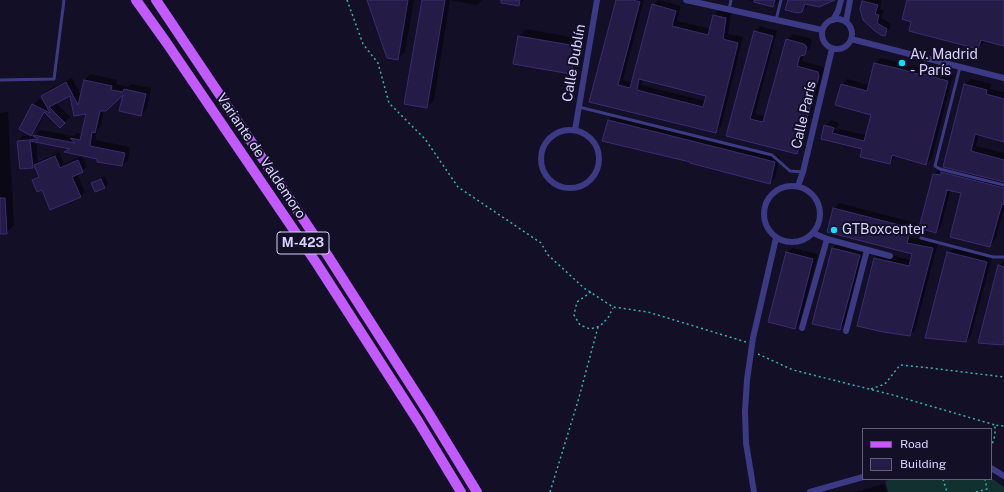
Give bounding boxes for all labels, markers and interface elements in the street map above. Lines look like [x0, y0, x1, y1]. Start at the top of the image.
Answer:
street label: Calle Dublín [559, 23, 589, 103]
place label: Av. Madrid - París [910, 47, 978, 80]
marker: Av. Madrid - París [897, 58, 907, 68]
street label: Calle París [788, 79, 820, 151]
street label: Variante de Valdemoro [213, 90, 309, 222]
place label: GTBoxcenter [842, 222, 926, 238]
marker: GTBoxcenter [829, 225, 839, 235]
road number: M-423 [277, 232, 329, 254]
legend [862, 428, 992, 480]
text: Road [900, 437, 928, 451]
text: Building [900, 457, 946, 471]

